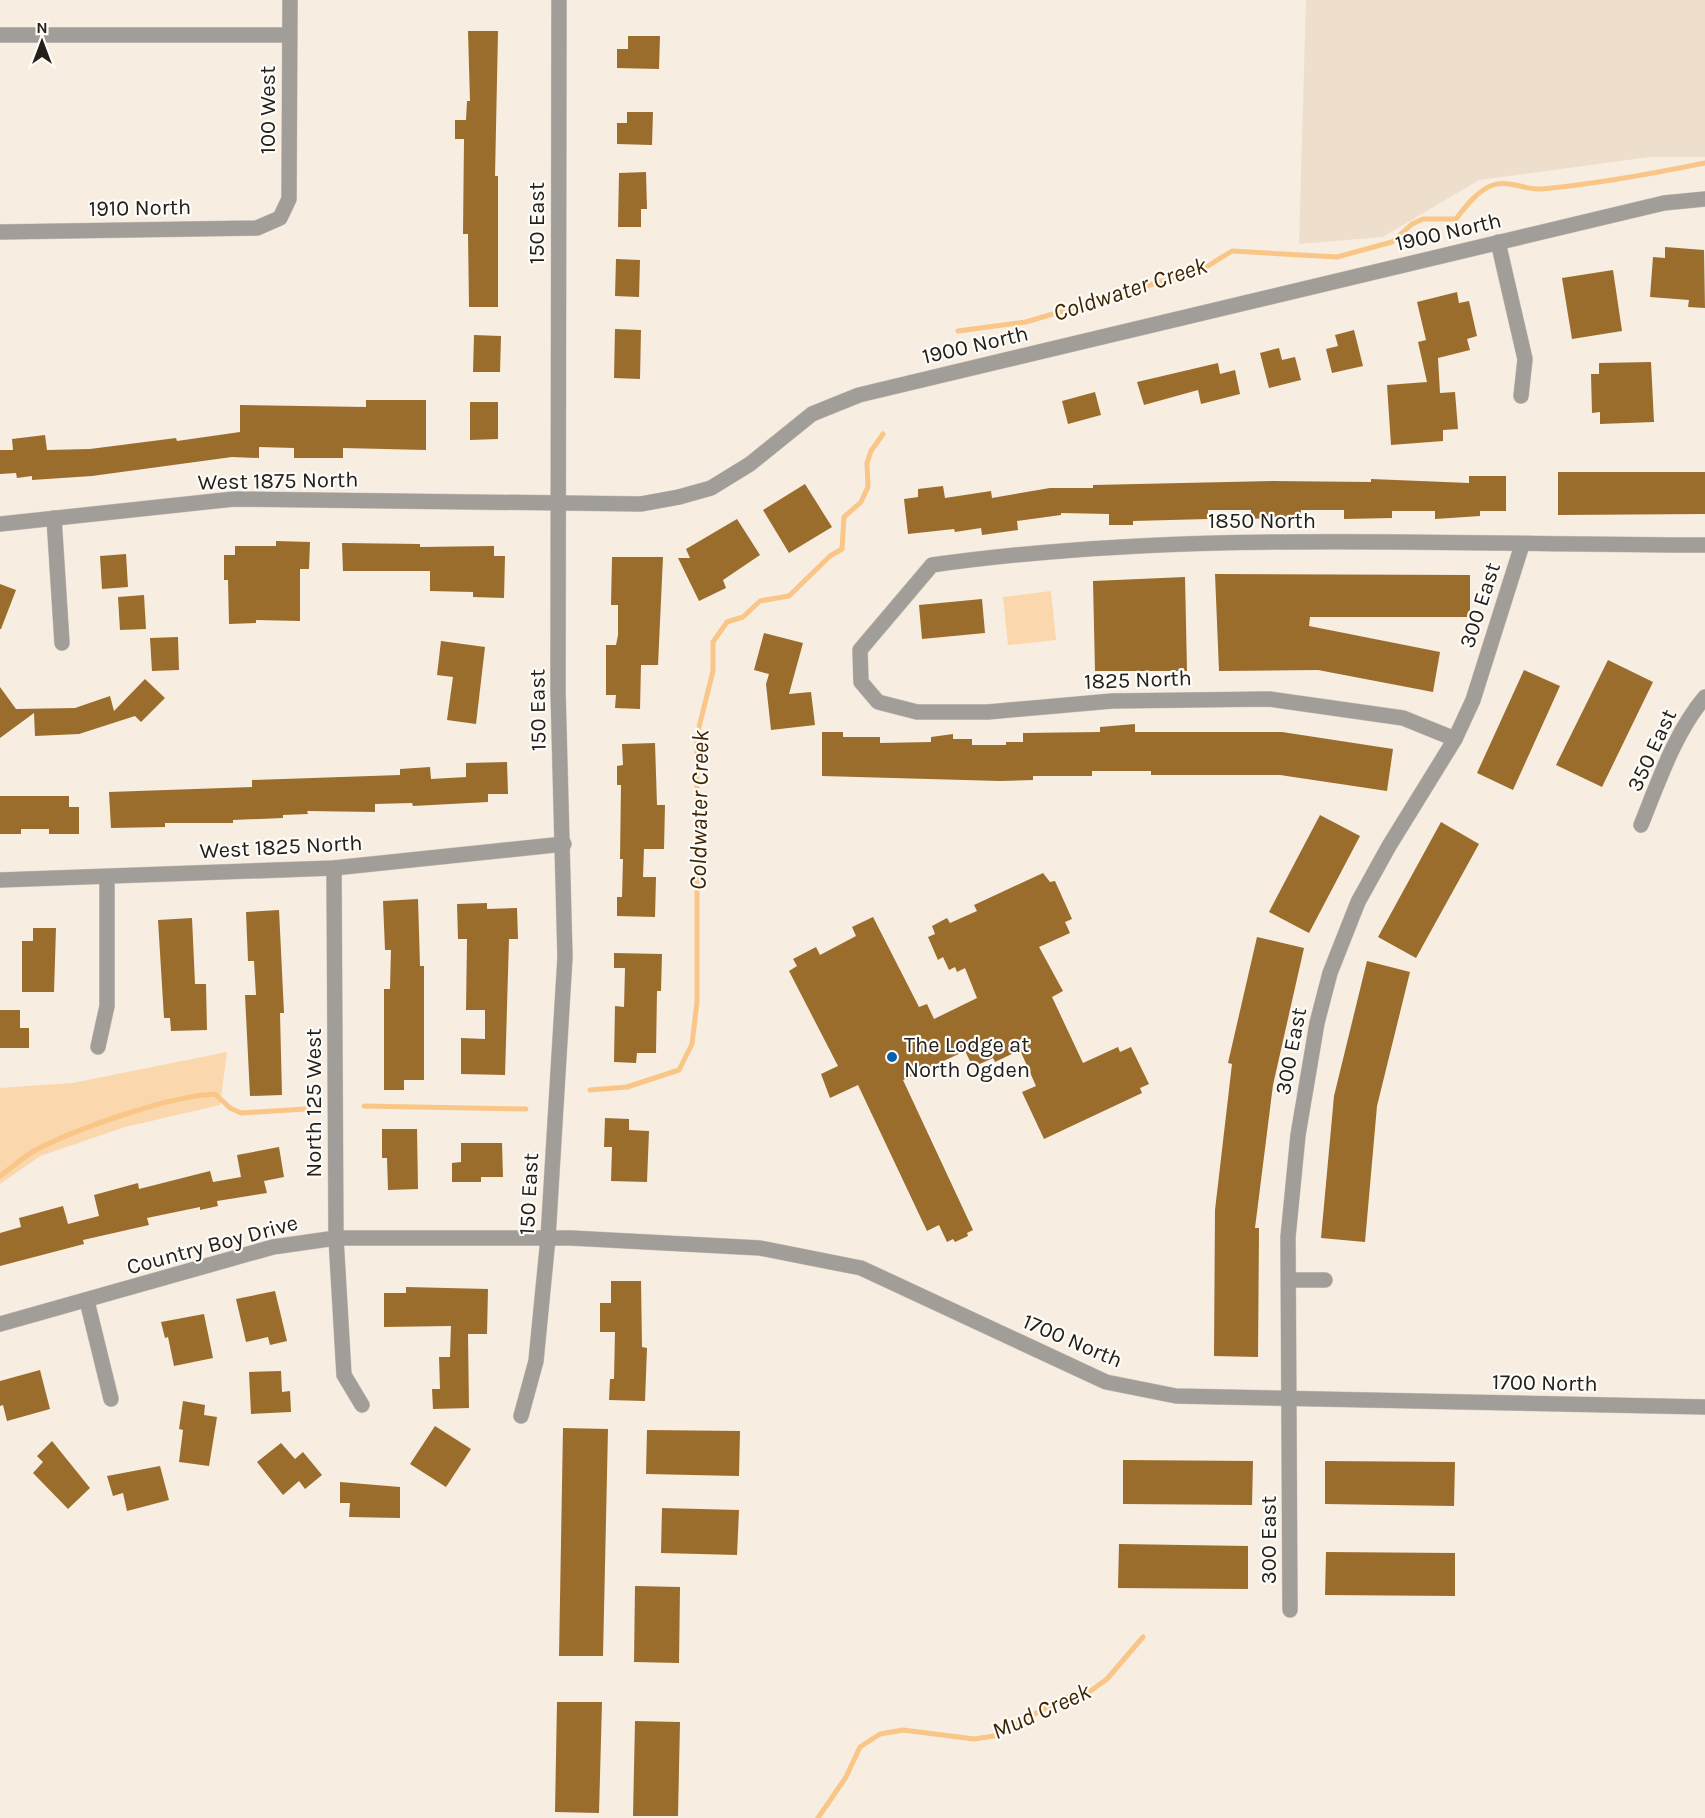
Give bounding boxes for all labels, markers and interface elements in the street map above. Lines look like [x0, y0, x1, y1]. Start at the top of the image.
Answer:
north arrow [12, 12, 72, 72]
text: N [36, 18, 48, 37]
street label: 100 West [255, 66, 281, 154]
street label: 150 East [524, 182, 550, 264]
street label: 1910 North [89, 194, 191, 222]
street label: 1900 North [1393, 207, 1504, 257]
water label: Coldwater Creek [1050, 251, 1211, 327]
street label: 1900 North [920, 320, 1031, 370]
street label: West 1875 North [197, 467, 359, 495]
street label: 1850 North [1208, 508, 1316, 534]
street label: 300 East [1454, 559, 1506, 651]
street label: 1825 North [1084, 665, 1192, 695]
street label: 150 East [524, 669, 552, 751]
street label: 350 East [1622, 705, 1682, 796]
water label: Coldwater Creek [684, 729, 714, 890]
street label: West 1825 North [199, 830, 363, 864]
street label: 300 East [1270, 1005, 1312, 1097]
street label: North 125 West [301, 1028, 327, 1178]
place label: The Lodge at North Ogden [904, 1032, 1030, 1083]
marker: The Lodge at North Ogden [885, 1050, 899, 1064]
street label: 150 East [514, 1152, 544, 1236]
street label: Country Boy Drive [124, 1210, 301, 1280]
street label: 1700 North [1019, 1308, 1126, 1374]
street label: 1700 North [1492, 1369, 1598, 1397]
street label: 300 East [1256, 1496, 1282, 1584]
water label: Mud Creek [987, 1676, 1096, 1745]

